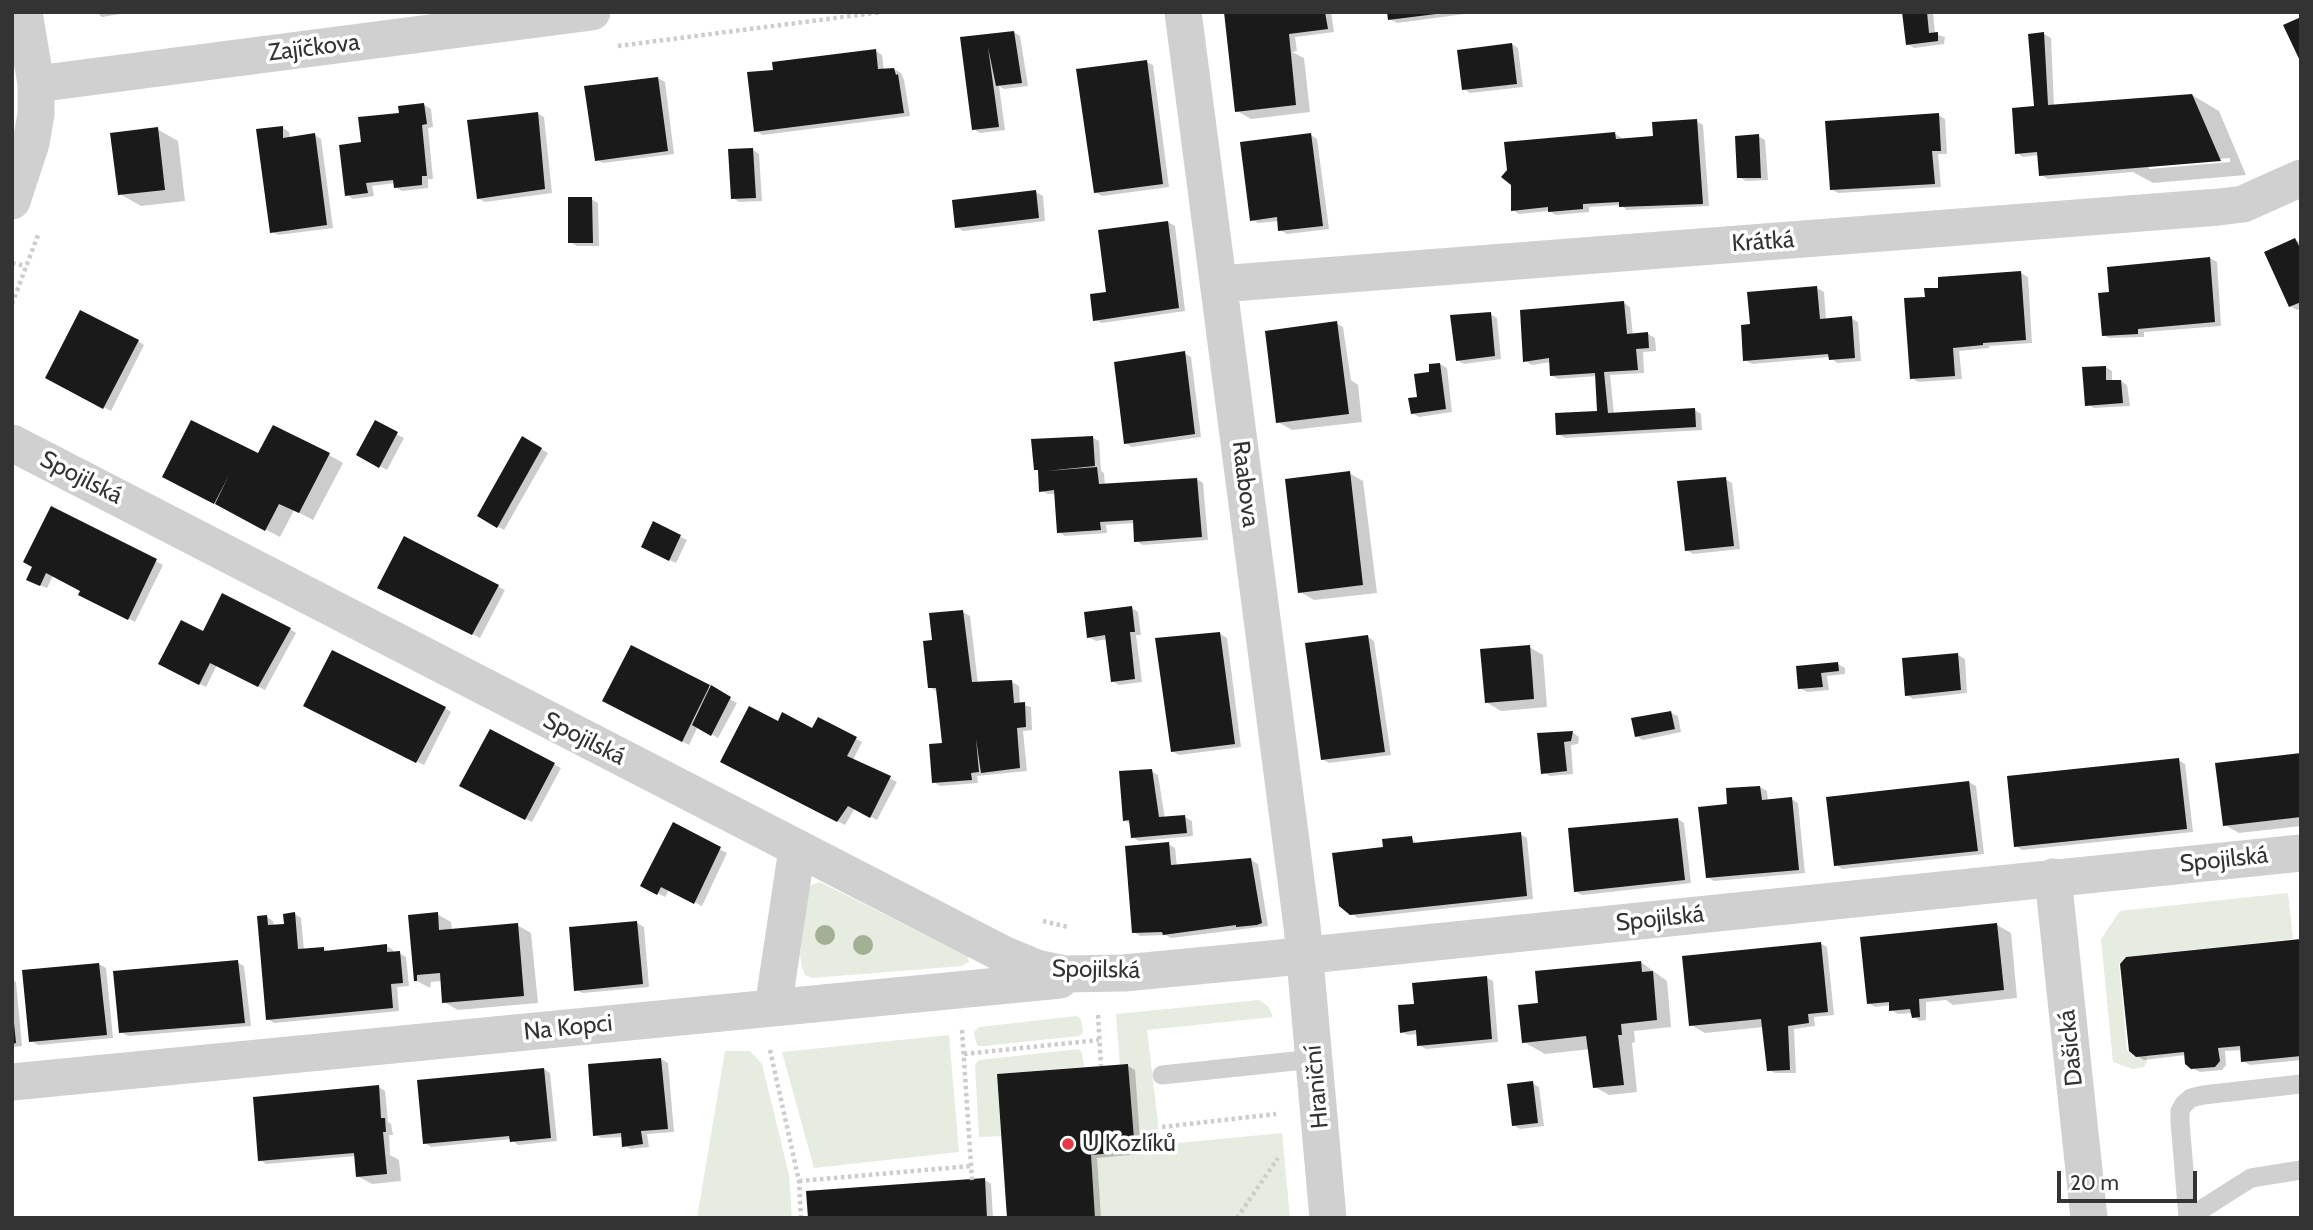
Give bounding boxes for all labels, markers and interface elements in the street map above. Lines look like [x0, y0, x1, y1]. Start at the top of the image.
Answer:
street label: Zajíčkova [267, 28, 361, 68]
street label: Krátká [1731, 225, 1795, 259]
street label: Raabova [1225, 439, 1265, 529]
street label: Spojilská [35, 445, 127, 511]
street label: Spojilská [538, 706, 630, 772]
street label: Spojilská [2179, 841, 2269, 879]
street label: Spojilská [1615, 900, 1705, 938]
street label: Spojilská [1052, 955, 1140, 985]
street label: Dašická [2053, 1008, 2089, 1088]
street label: Na Kopci [522, 1009, 614, 1047]
street label: Hraniční [1299, 1044, 1335, 1130]
place label: U Kozlíků [1082, 1130, 1176, 1158]
marker: U Kozlíků [1060, 1136, 1076, 1152]
scale bar [2061, 1156, 2201, 1200]
text: 20 m [2070, 1170, 2119, 1195]

